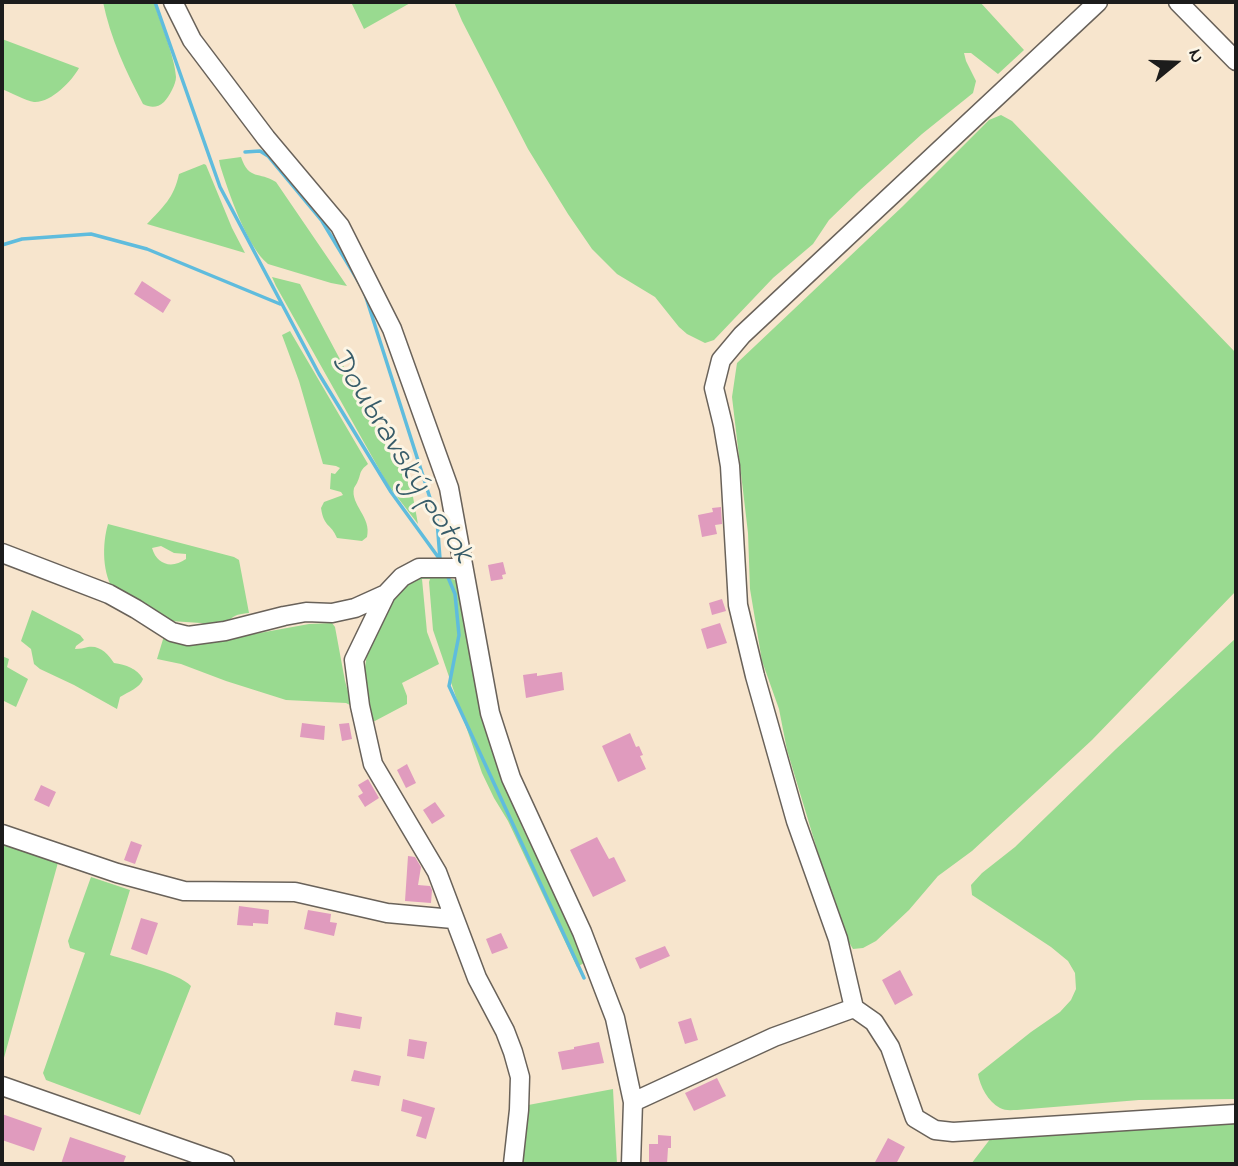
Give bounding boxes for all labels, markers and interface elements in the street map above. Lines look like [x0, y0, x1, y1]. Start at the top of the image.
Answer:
north arrow [1140, 28, 1210, 98]
text: N [1180, 46, 1210, 66]
water label: Doubravský potok [318, 343, 480, 571]

